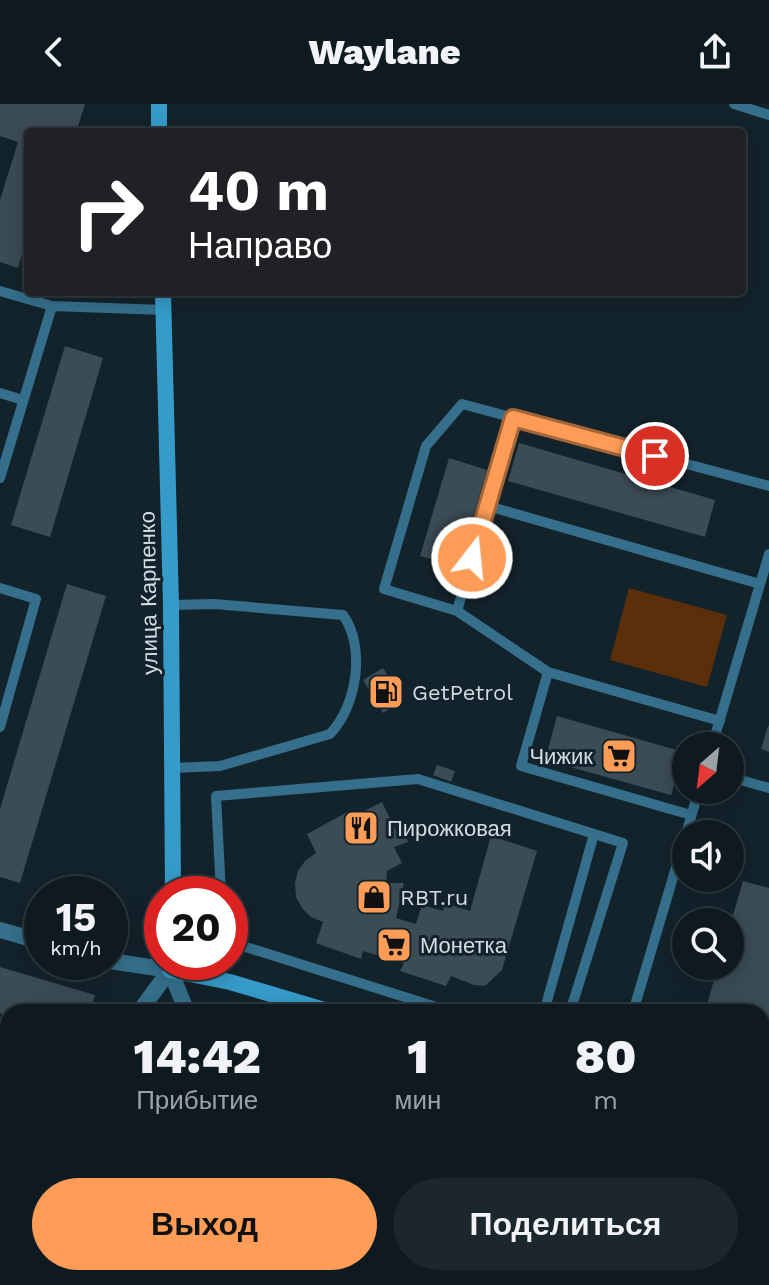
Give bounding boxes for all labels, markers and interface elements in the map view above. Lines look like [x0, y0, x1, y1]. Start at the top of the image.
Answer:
icon: back [32, 30, 76, 74]
icon: share [693, 30, 737, 74]
text: Waylane [308, 31, 461, 73]
text: 40 m [188, 158, 329, 224]
icon: right [56, 160, 160, 264]
text: Направо [188, 225, 332, 267]
pin [621, 422, 689, 490]
icon: arrive [633, 434, 677, 478]
street label: улица Карпенко [135, 511, 162, 675]
position arrow [430, 516, 514, 600]
fuel station icon: GetPetrol [367, 673, 405, 711]
place label: GetPetrol [412, 680, 513, 705]
north arrow [672, 732, 744, 804]
map controls [672, 732, 744, 980]
supermarket icon: Чижик [600, 737, 638, 775]
place label: Чижик [529, 744, 593, 769]
restaurant icon: Пирожковая [342, 809, 380, 847]
place label: Пирожковая [387, 816, 512, 841]
button: sound [672, 820, 744, 892]
speed limit sign: 20 [144, 876, 248, 980]
shop icon: RBT.ru [355, 878, 393, 916]
place label: RBT.ru [400, 885, 468, 910]
text: 15 [56, 894, 96, 941]
button: search [672, 908, 744, 980]
supermarket icon: Монетка [375, 926, 413, 964]
place label: Монетка [420, 933, 508, 958]
text: km/h [50, 936, 102, 960]
text: 14:42 [134, 1028, 261, 1085]
text: 1 [407, 1028, 429, 1085]
text: 80 [575, 1028, 636, 1085]
text: Прибытие [136, 1085, 258, 1115]
text: мин [395, 1085, 441, 1115]
text: m [593, 1085, 618, 1115]
button: Выход [32, 1178, 377, 1270]
button: Поделиться [393, 1178, 738, 1270]

